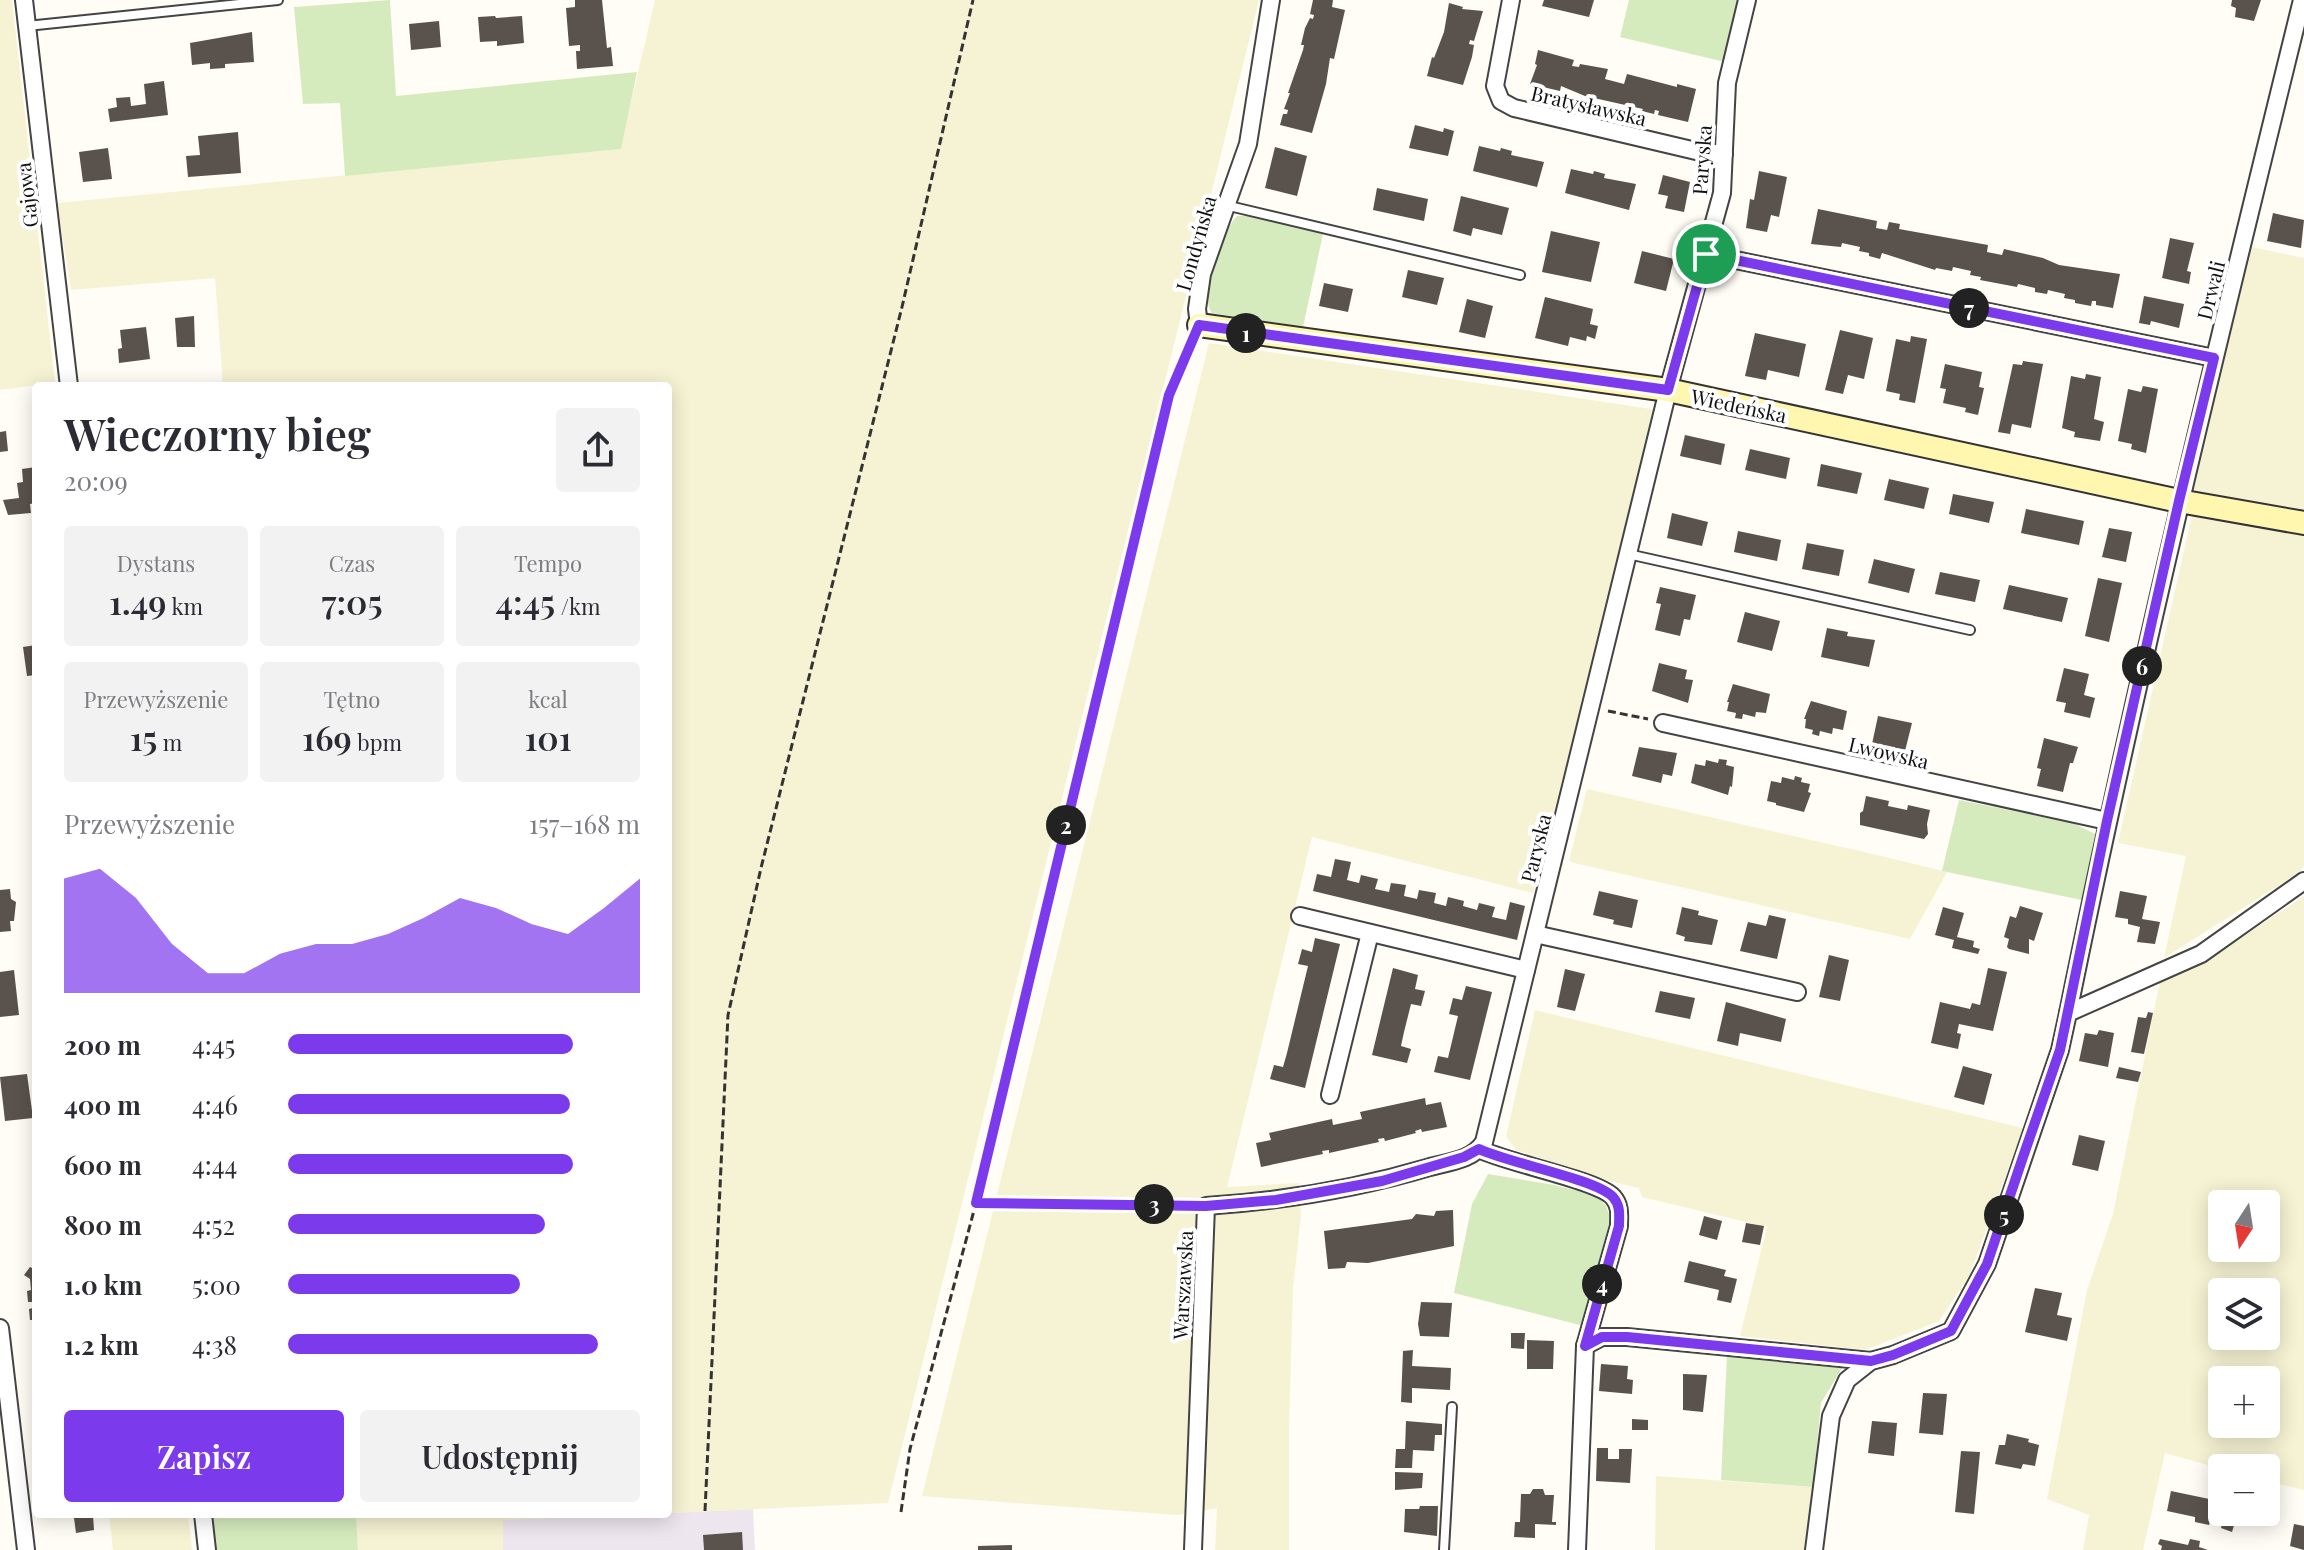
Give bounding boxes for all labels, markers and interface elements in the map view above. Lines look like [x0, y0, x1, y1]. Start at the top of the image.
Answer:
street label: Bratysławska [1529, 79, 1649, 131]
street label: Paryska [1685, 124, 1717, 196]
street label: Gajowa [9, 161, 43, 229]
street label: Londyńska [1169, 192, 1221, 294]
pin [1672, 220, 1740, 288]
icon: arrive [1684, 232, 1728, 276]
street label: Drwali [2190, 257, 2230, 322]
pin: 7 [1949, 288, 1989, 328]
text: 7 [1964, 293, 1974, 323]
pin: 1 [1226, 313, 1266, 353]
text: 1 [1242, 318, 1250, 348]
street label: Wiedeńska [1688, 382, 1789, 428]
text: Wieczorny bieg [64, 403, 371, 462]
button: share [556, 408, 640, 492]
text: 20:09 [64, 463, 128, 498]
text: Dystans [117, 548, 195, 578]
text: Czas [329, 548, 375, 578]
text: Tempo [514, 548, 582, 578]
text: 1.49 [109, 578, 167, 624]
text: 7:05 [321, 578, 383, 624]
text: 4:45 [495, 578, 555, 624]
text: km [167, 591, 203, 621]
text: /km [555, 591, 601, 621]
pin: 6 [2122, 646, 2162, 686]
text: 6 [2136, 651, 2148, 681]
text: Przewyższenie [84, 684, 228, 714]
text: Tętno [324, 684, 380, 714]
text: kcal [528, 684, 568, 714]
text: 15 [130, 714, 157, 760]
text: 169 [302, 714, 352, 760]
text: 101 [524, 714, 572, 760]
text: m [157, 727, 182, 757]
text: bpm [352, 727, 402, 757]
street label: Lwowska [1846, 730, 1932, 774]
pin: 2 [1046, 805, 1086, 845]
text: Przewyższenie [64, 806, 235, 841]
text: 157–168 m [529, 806, 640, 841]
text: 2 [1060, 810, 1072, 840]
street label: Paryska [1513, 811, 1557, 885]
text: 200 m [64, 1027, 141, 1062]
text: 4:45 [192, 1027, 235, 1062]
text: 400 m [64, 1087, 141, 1122]
text: 4:46 [192, 1087, 238, 1122]
text: 600 m [64, 1147, 142, 1182]
text: 4:44 [192, 1147, 237, 1182]
pin: 3 [1134, 1184, 1174, 1224]
text: 3 [1149, 1189, 1159, 1219]
north arrow [2208, 1190, 2280, 1262]
map controls [2208, 1190, 2280, 1526]
pin: 5 [1984, 1195, 2024, 1235]
text: 5 [1999, 1200, 2009, 1230]
text: 800 m [64, 1207, 142, 1242]
text: 4:52 [192, 1207, 235, 1242]
street label: Warszawska [1166, 1230, 1198, 1341]
pin: 4 [1582, 1264, 1622, 1304]
text: 1.0 km [64, 1267, 142, 1302]
text: 5:00 [192, 1267, 241, 1302]
text: 4 [1596, 1269, 1608, 1299]
button: layers [2208, 1278, 2280, 1350]
text: 1.2 km [64, 1327, 139, 1362]
text: 4:38 [192, 1327, 237, 1362]
button: + [2208, 1366, 2280, 1438]
button: Zapisz [64, 1410, 344, 1502]
button: Udostępnij [360, 1410, 640, 1502]
button: − [2208, 1454, 2280, 1526]

